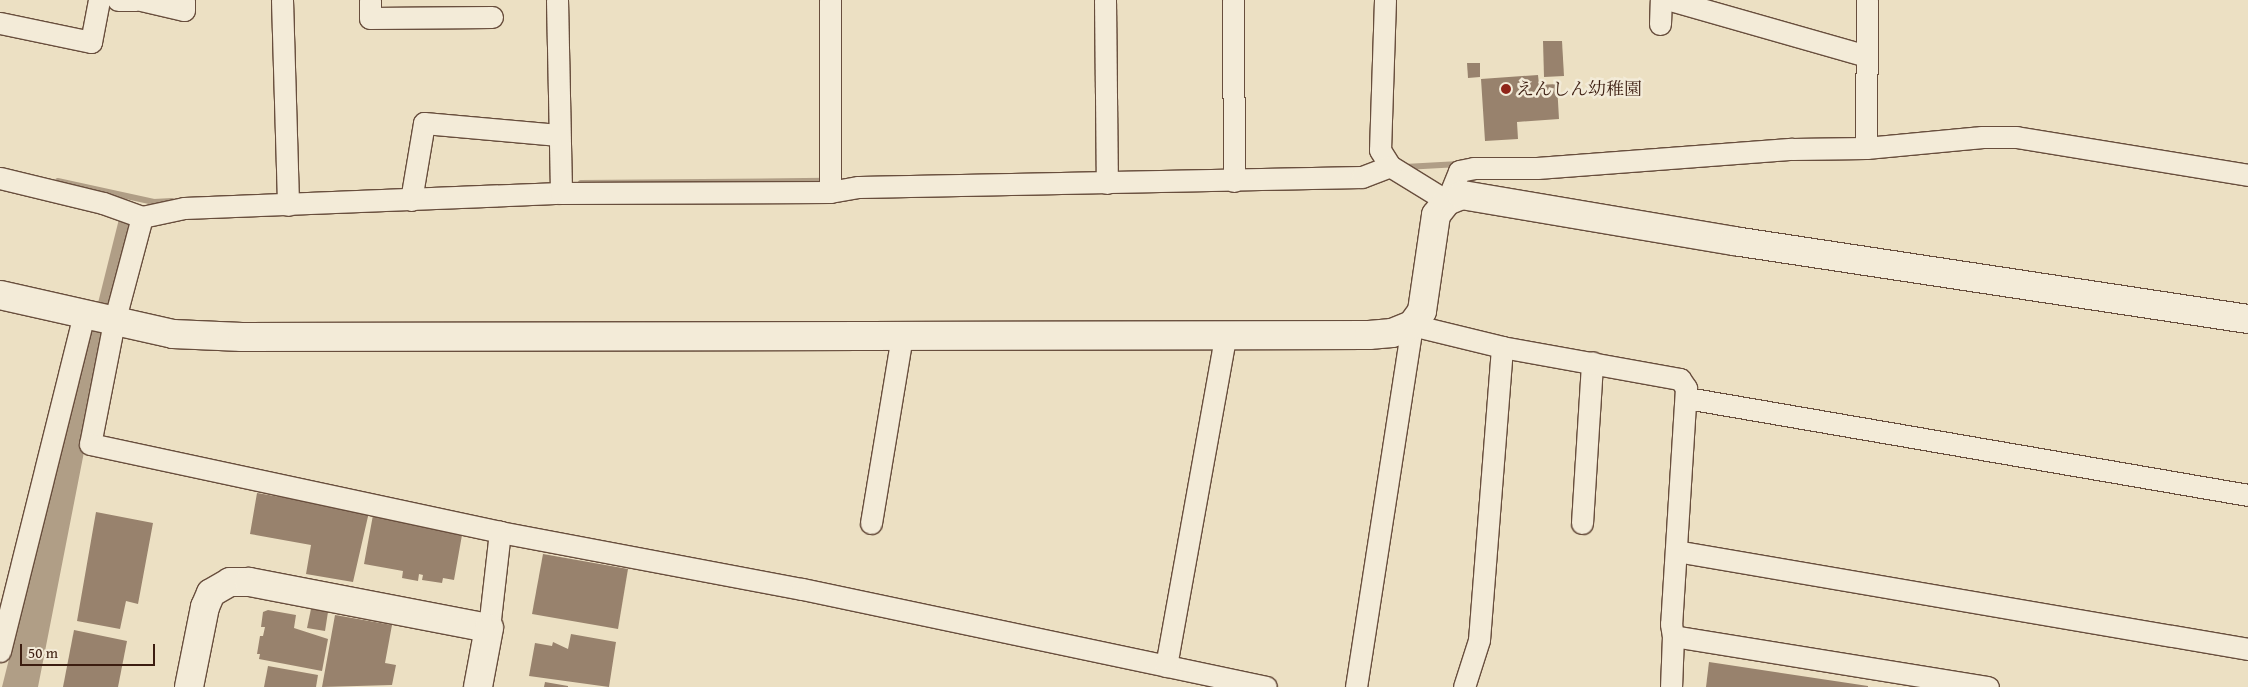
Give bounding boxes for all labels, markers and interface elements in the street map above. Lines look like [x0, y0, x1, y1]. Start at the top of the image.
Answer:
place label: えんしん幼稚園 [1516, 78, 1642, 100]
marker: えんしん幼稚園 [1500, 83, 1512, 95]
scale bar [22, 634, 158, 666]
text: 50 m [28, 642, 58, 663]

